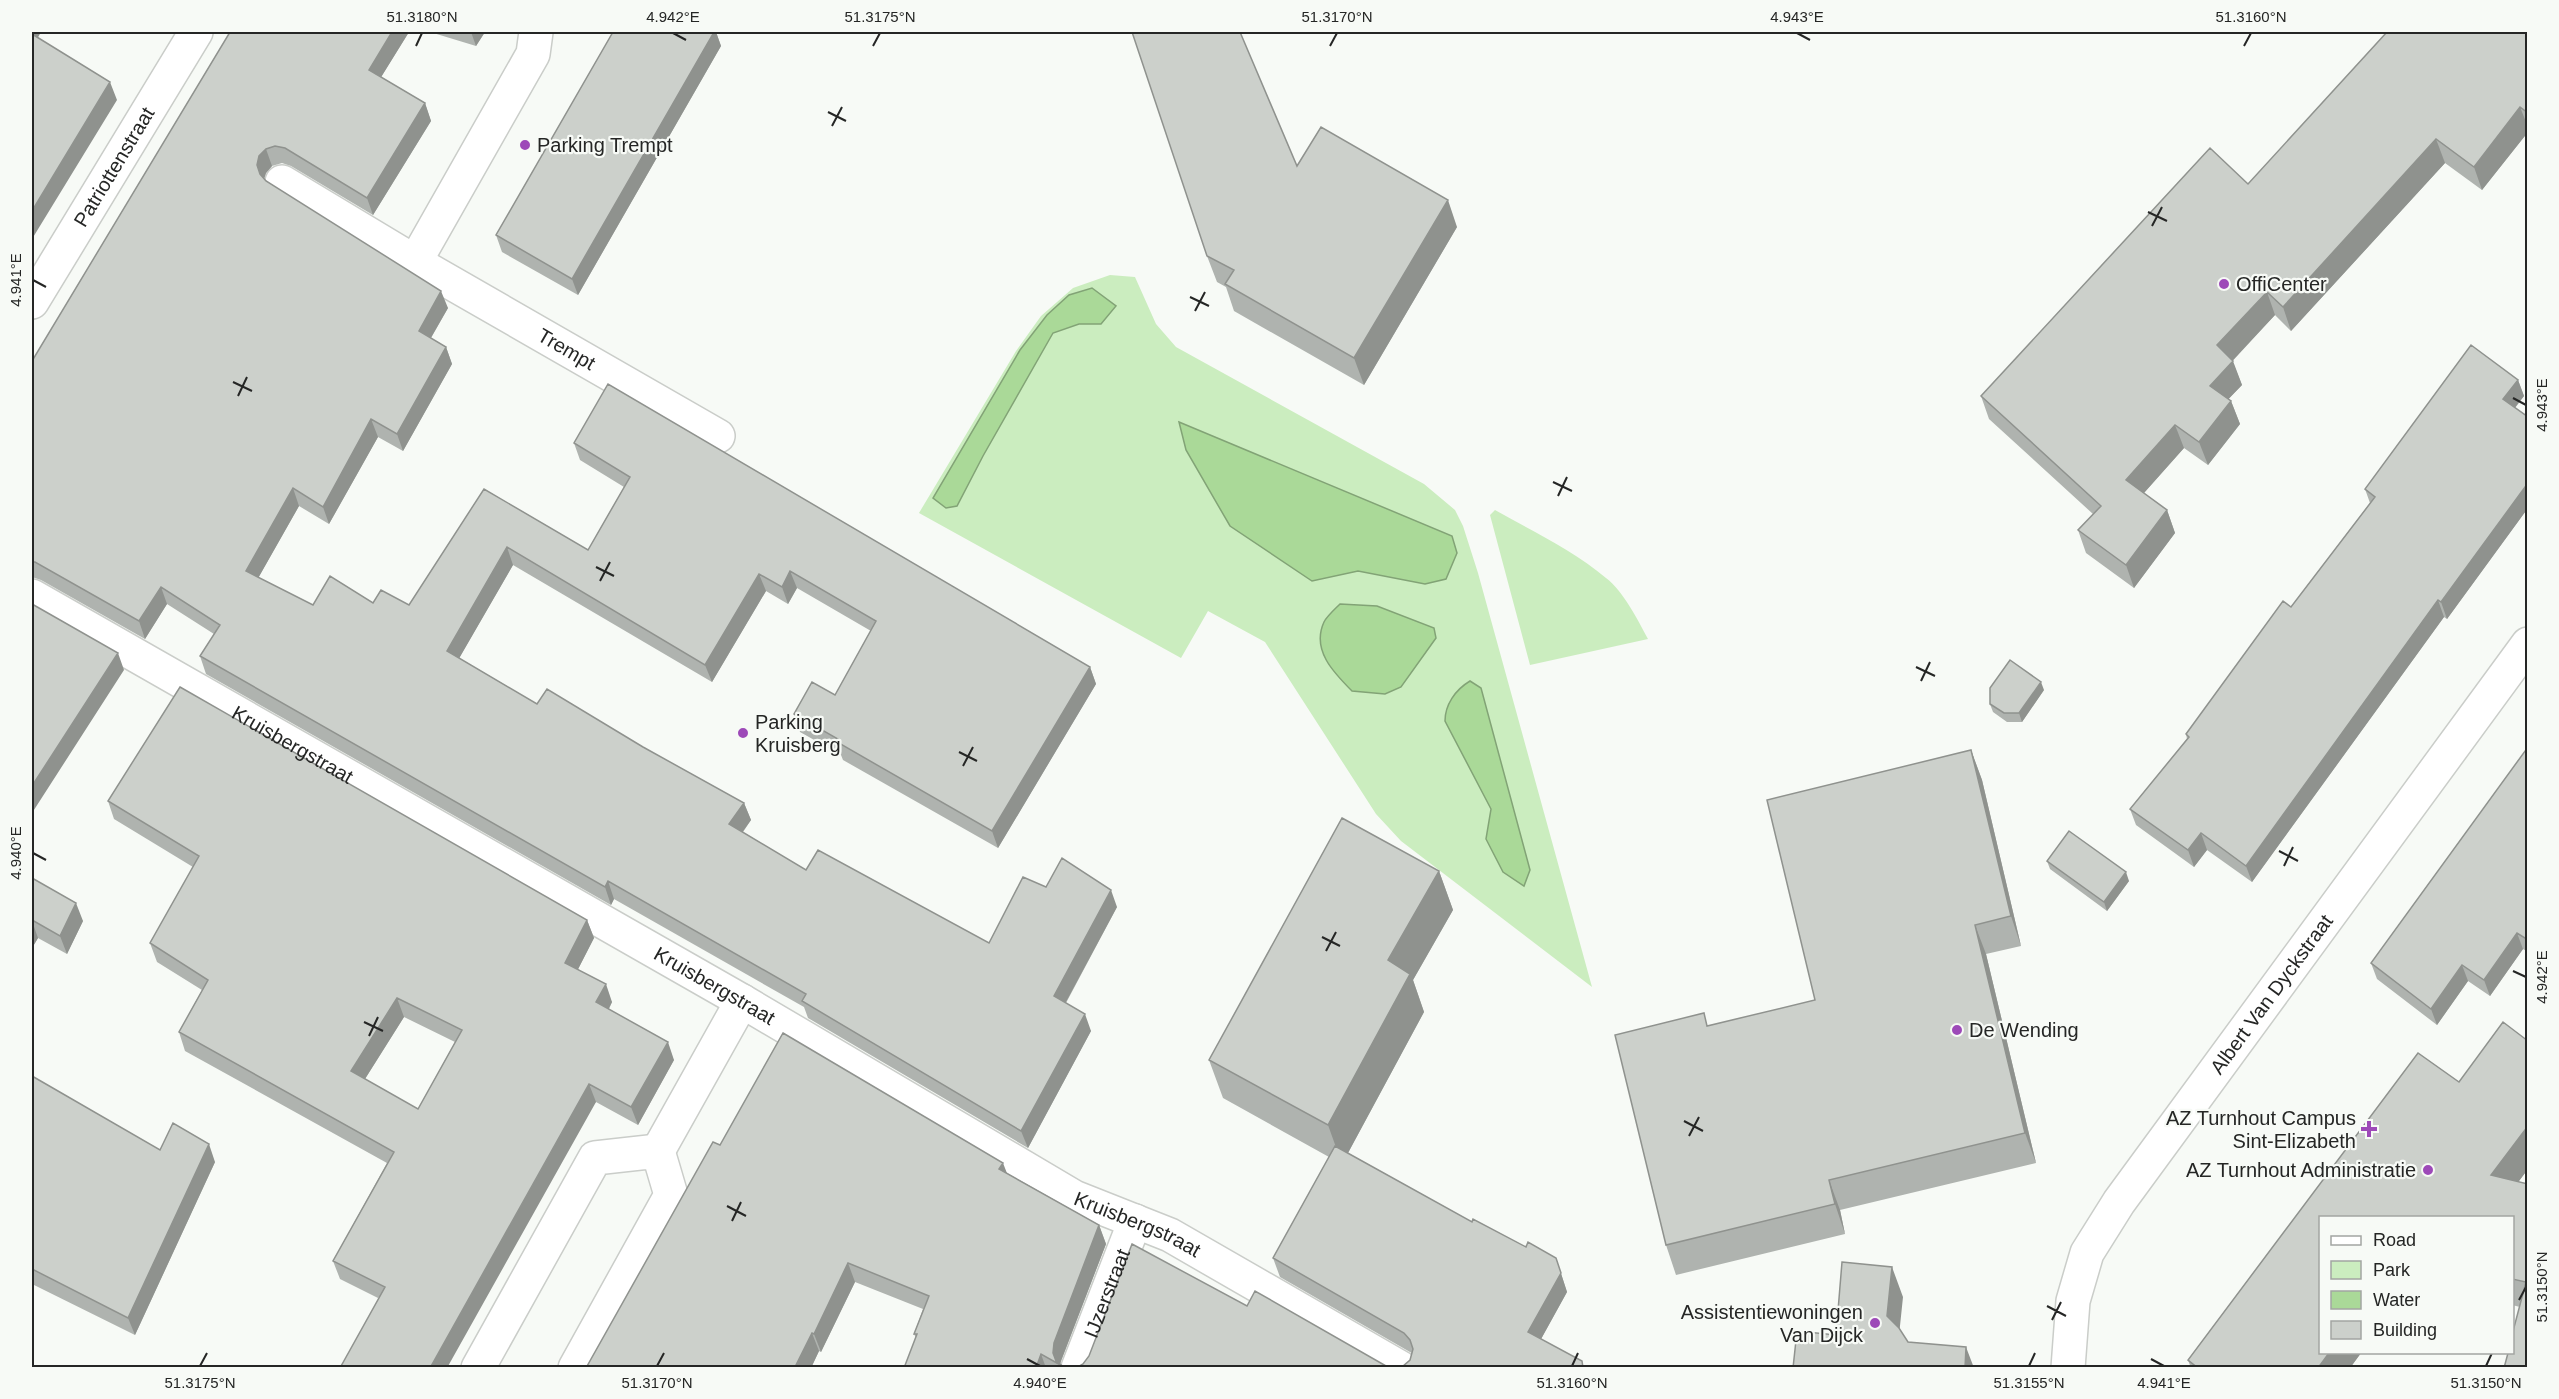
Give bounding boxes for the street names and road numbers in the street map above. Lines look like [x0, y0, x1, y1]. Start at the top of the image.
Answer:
street label: Patriottenstraat [69, 103, 159, 231]
street label: Trempt [534, 324, 600, 374]
street label: Kruisbergstraat [228, 701, 357, 788]
street label: Albert Van Dyckstraat [2206, 910, 2337, 1078]
street label: Kruisbergstraat [650, 942, 779, 1029]
street label: Kruisbergstraat [1071, 1187, 1205, 1262]
street label: IJzerstraat [1080, 1245, 1134, 1341]

